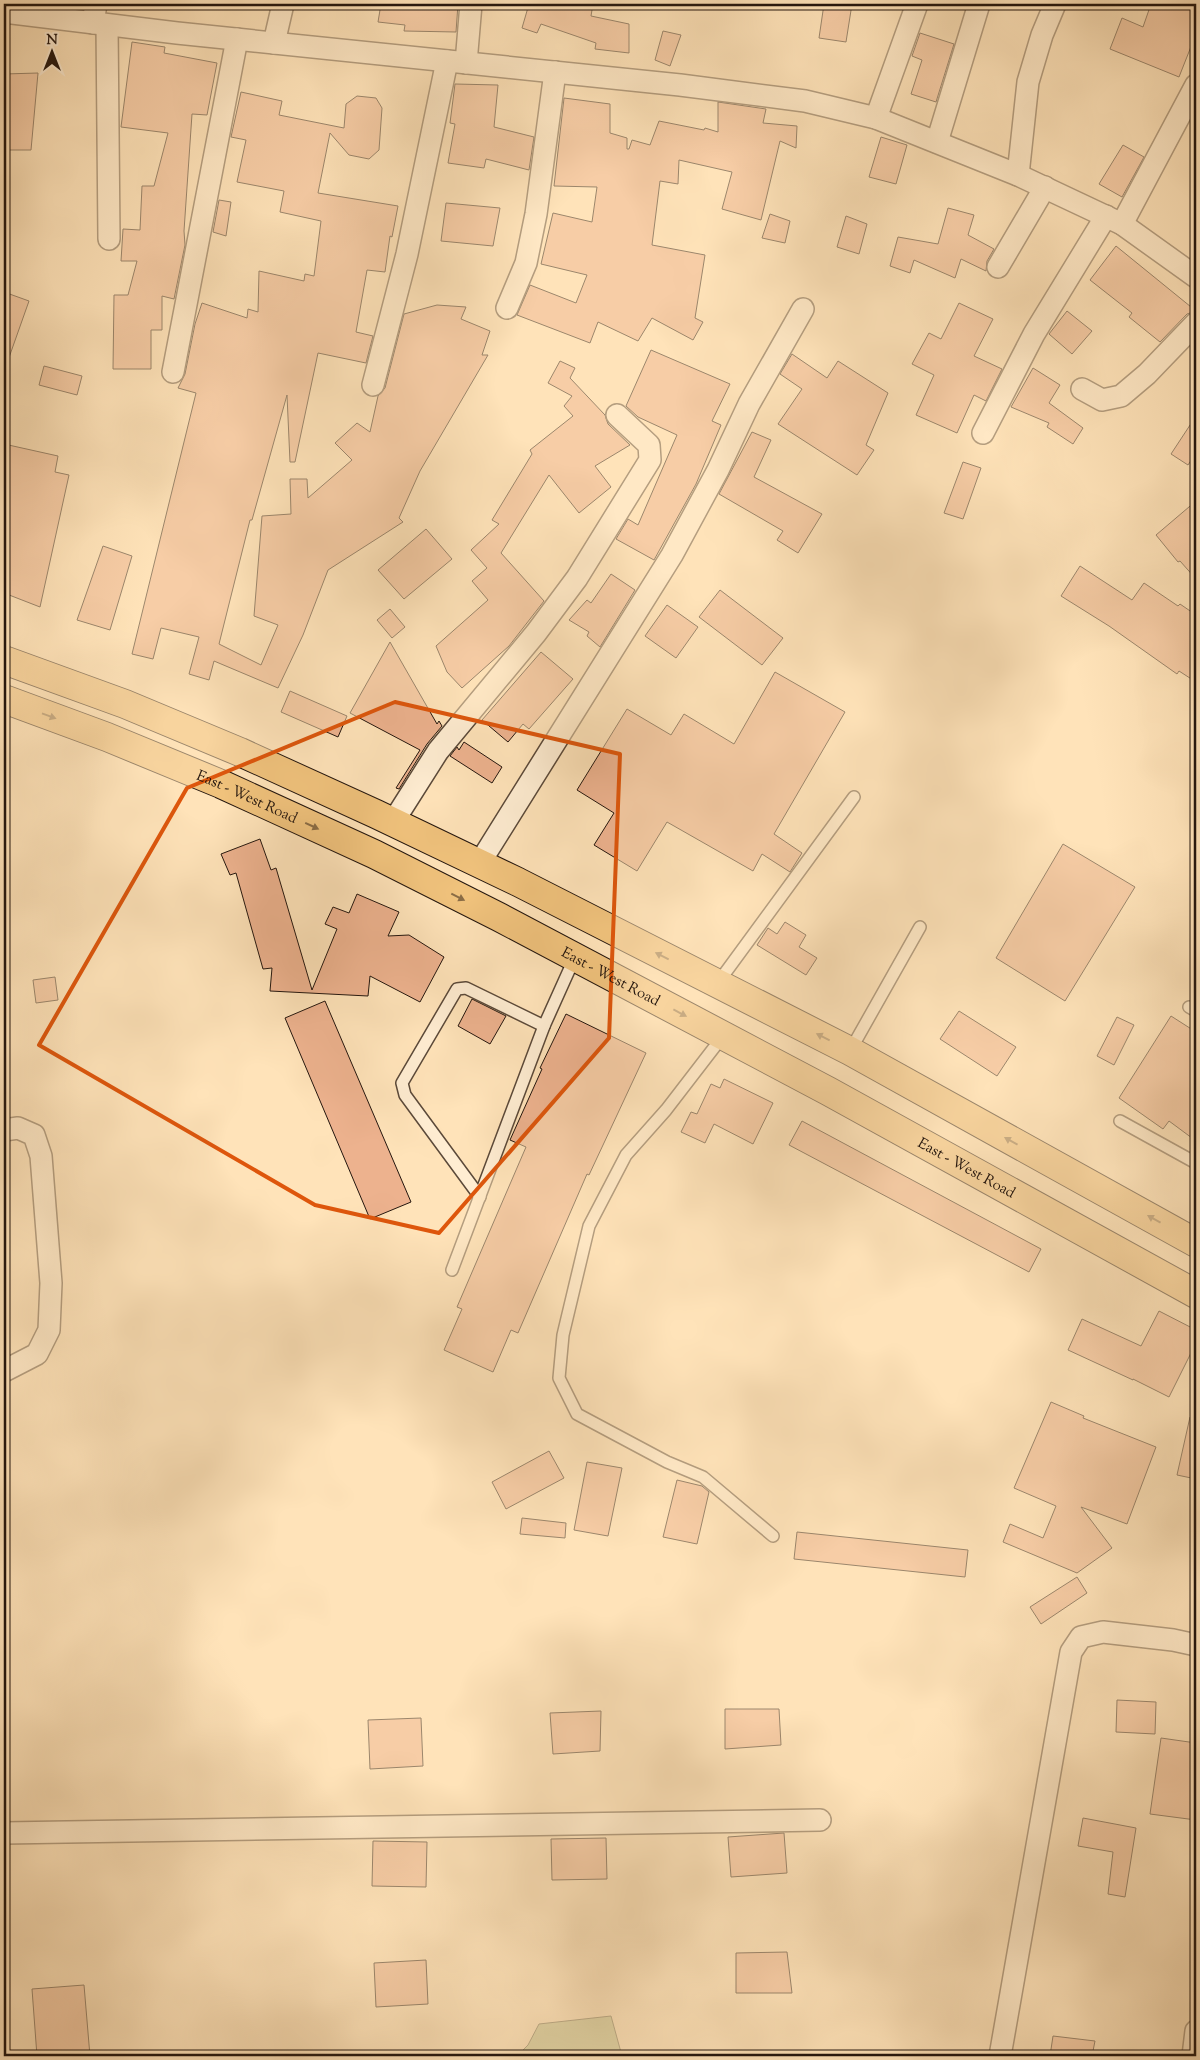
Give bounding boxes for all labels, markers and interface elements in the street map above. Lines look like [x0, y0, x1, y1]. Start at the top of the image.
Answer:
north arrow [28, 28, 78, 78]
text: N [46, 31, 58, 51]
one-way arrow [42, 713, 57, 720]
street label: East - West Road [193, 766, 301, 830]
one-way arrow [305, 822, 319, 830]
one-way arrow [451, 893, 466, 901]
street label: East - West Road [557, 943, 664, 1012]
one-way arrow [655, 952, 670, 960]
one-way arrow [673, 1009, 687, 1017]
one-way arrow [816, 1033, 830, 1041]
street label: East - West Road [913, 1133, 1019, 1205]
one-way arrow [1005, 1136, 1018, 1145]
one-way arrow [1147, 1215, 1160, 1224]

